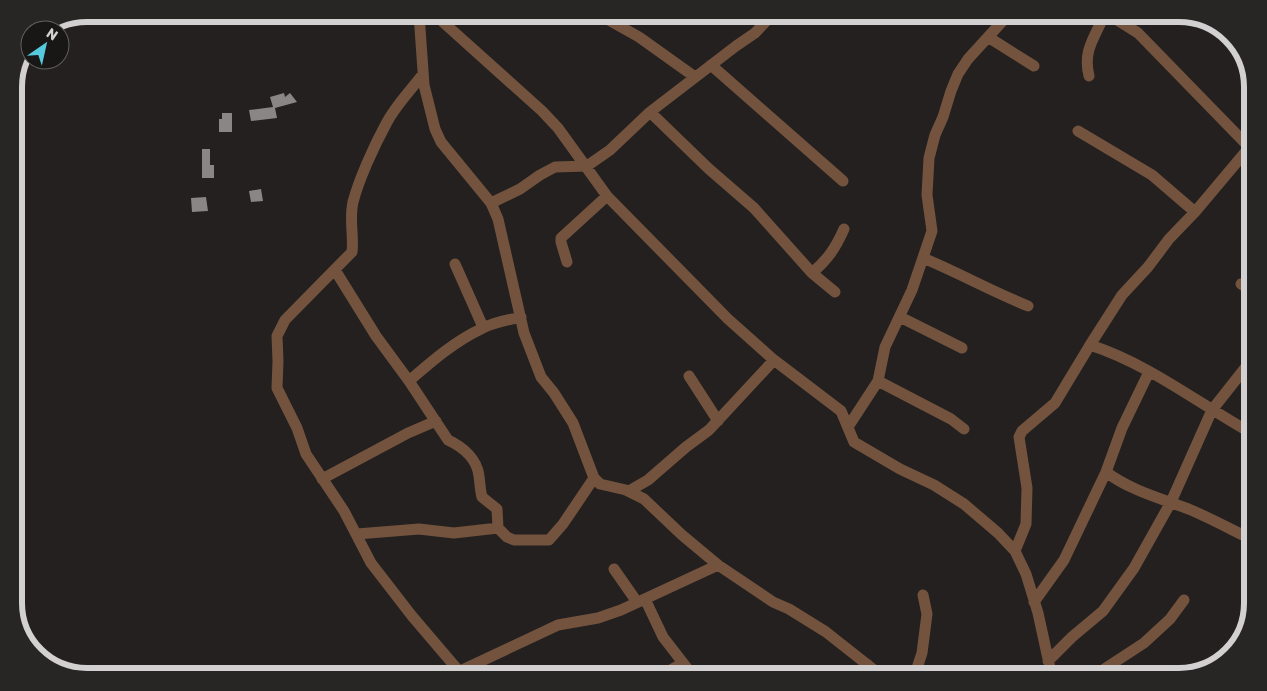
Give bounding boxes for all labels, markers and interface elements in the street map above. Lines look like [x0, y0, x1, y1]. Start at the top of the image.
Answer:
north arrow [20, 20, 70, 70]
text: N [43, 25, 61, 45]

